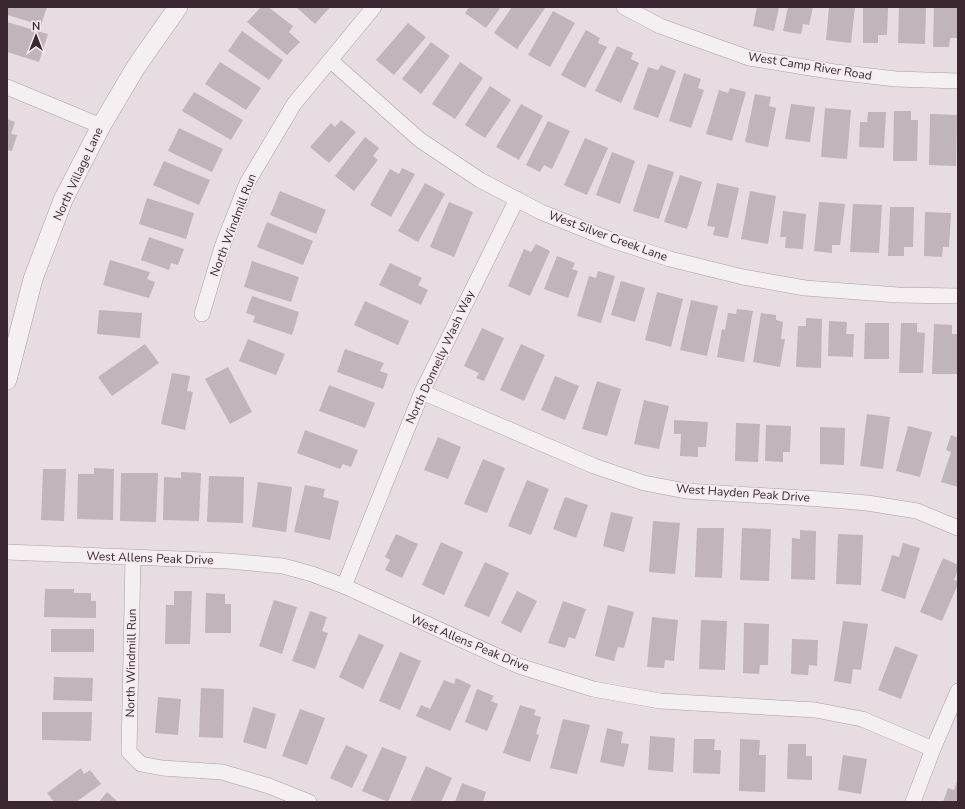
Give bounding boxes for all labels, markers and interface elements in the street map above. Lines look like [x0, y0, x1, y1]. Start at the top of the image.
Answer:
north arrow [16, 16, 56, 56]
text: N [32, 19, 40, 34]
street label: West Camp River Road [747, 48, 873, 84]
street label: North Village Lane [49, 125, 107, 223]
street label: North Windmill Run [206, 171, 260, 279]
street label: West Silver Creek Lane [546, 207, 670, 265]
street label: North Donnelly Wash Way [402, 287, 478, 426]
street label: West Hayden Peak Drive [675, 480, 811, 506]
street label: West Allens Peak Drive [86, 548, 214, 568]
street label: North Windmill Run [122, 608, 140, 718]
street label: West Allens Peak Drive [408, 611, 532, 675]

